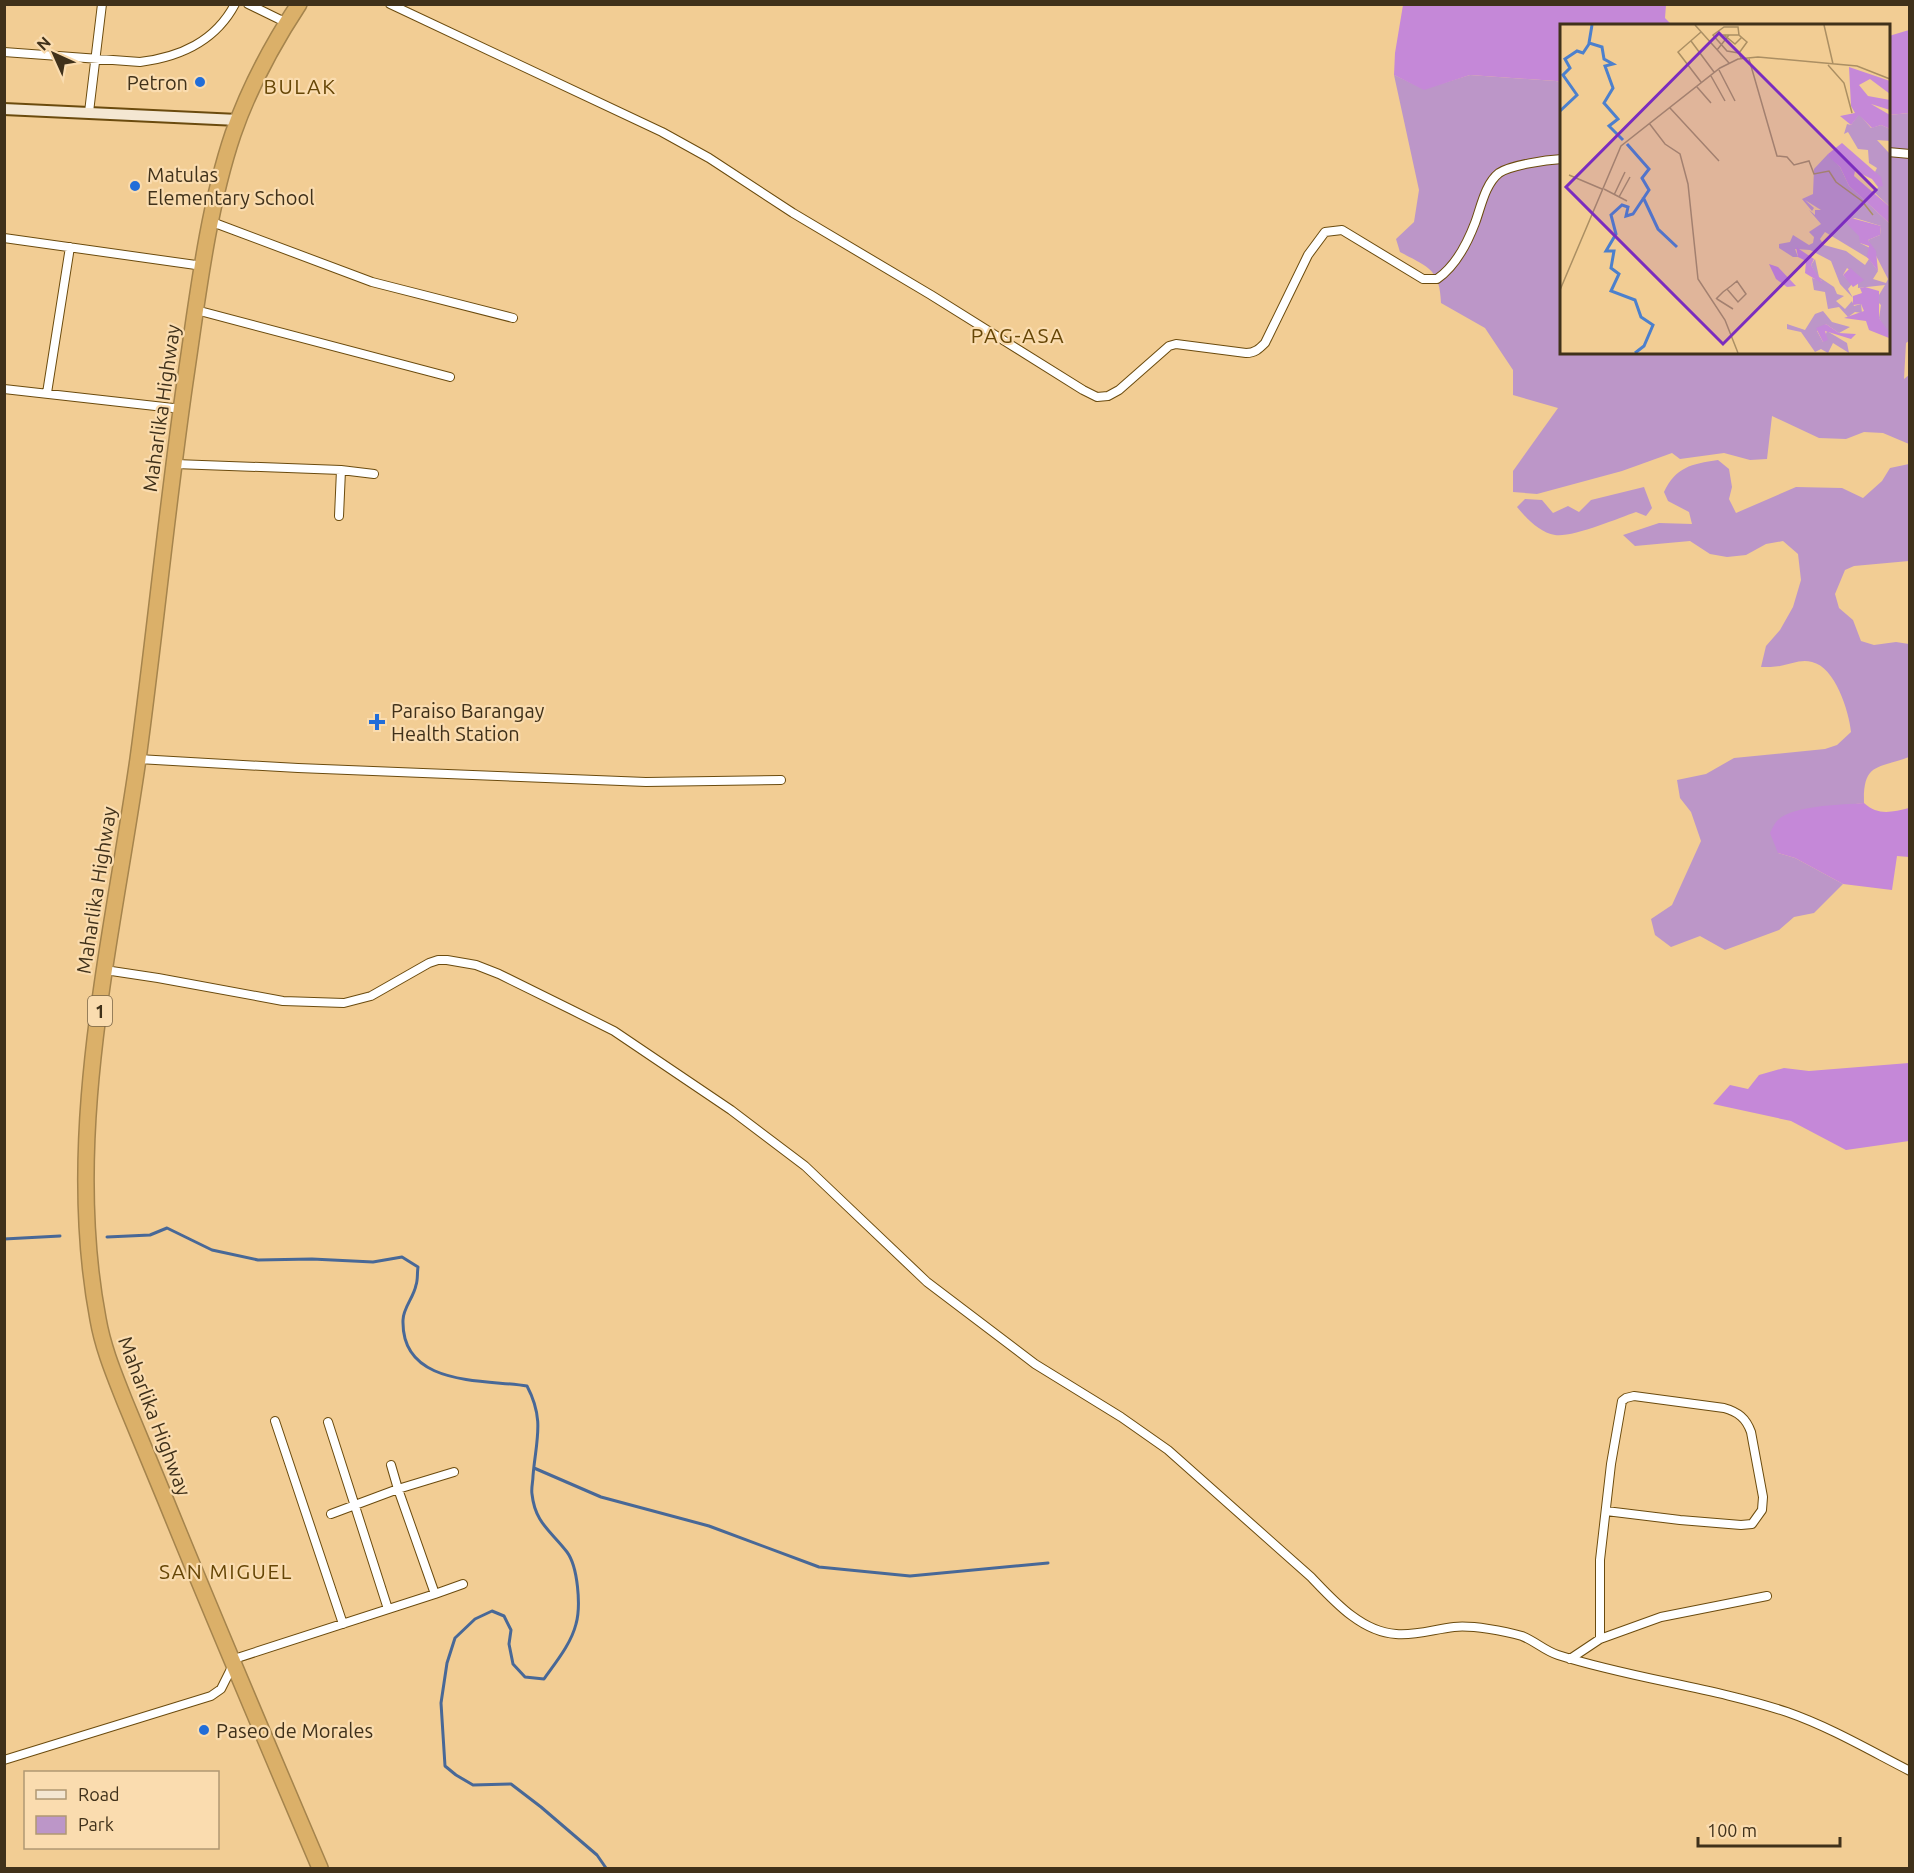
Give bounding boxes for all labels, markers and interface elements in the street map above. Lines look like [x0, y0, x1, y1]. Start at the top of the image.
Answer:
north arrow [24, 24, 84, 84]
inset map [1560, 24, 1890, 354]
text: N [33, 33, 54, 54]
place label: Petron [127, 71, 188, 94]
district label: BULAK [264, 74, 336, 98]
marker: Petron [193, 75, 207, 89]
place label: Matulas Elementary School [147, 163, 314, 209]
marker: Matulas Elementary School [128, 179, 142, 193]
street label: Maharlika Highway [138, 322, 184, 493]
district label: PAG-ASA [971, 323, 1065, 347]
place label: Paraiso Barangay Health Station [391, 699, 545, 745]
marker: Paraiso Barangay Health Station [368, 713, 386, 731]
street label: Maharlika Highway [71, 804, 121, 975]
road number: 1 [88, 996, 112, 1026]
street label: Maharlika Highway [114, 1333, 196, 1499]
district label: SAN MIGUEL [159, 1559, 293, 1583]
place label: Paseo de Morales [216, 1719, 373, 1742]
marker: Paseo de Morales [197, 1723, 211, 1737]
legend [24, 1771, 219, 1849]
text: Road [78, 1784, 120, 1804]
scale bar [1698, 1810, 1840, 1848]
text: Park [78, 1814, 114, 1834]
text: 100 m [1707, 1820, 1757, 1840]

